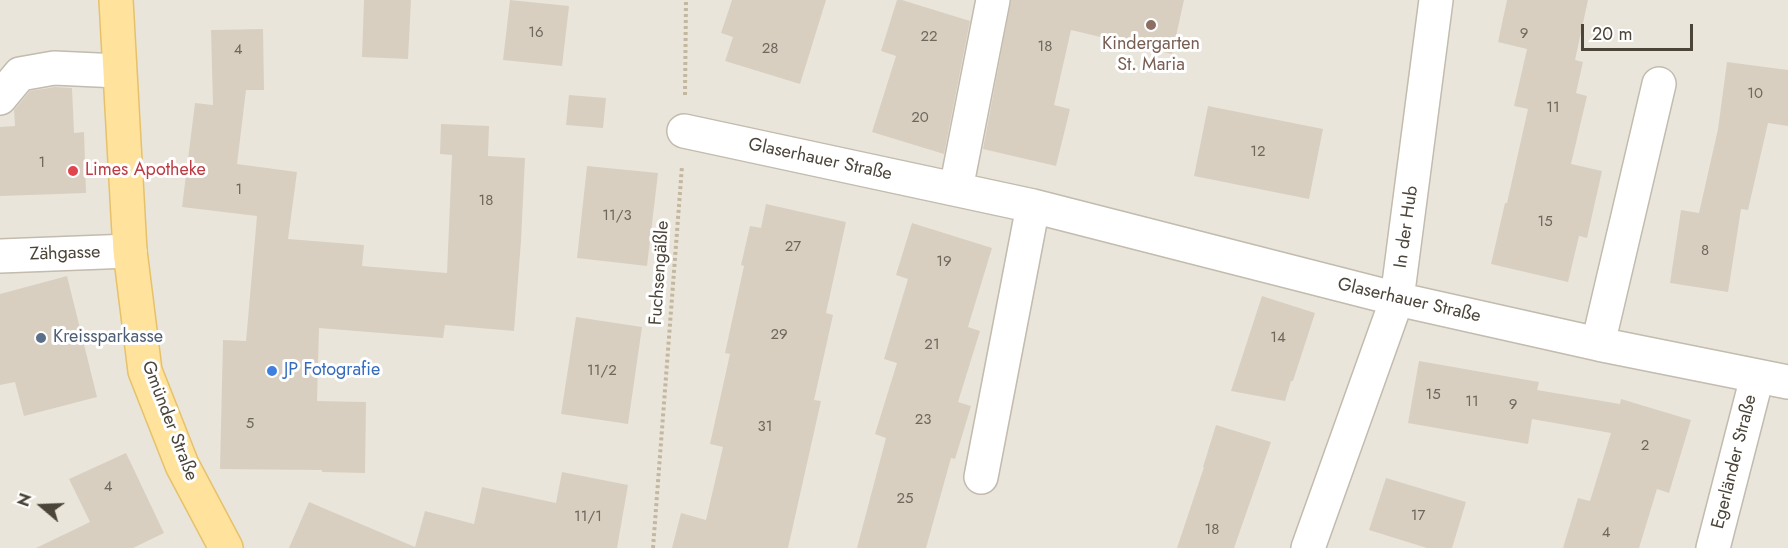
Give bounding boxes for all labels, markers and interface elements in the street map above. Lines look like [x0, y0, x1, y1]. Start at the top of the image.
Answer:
scale bar [1584, 12, 1696, 50]
marker: Kindergarten St. Maria [1144, 18, 1158, 32]
text: 20 m [1592, 21, 1632, 47]
house number: 16 [528, 24, 544, 42]
house number: 9 [1520, 25, 1528, 43]
house number: 22 [920, 28, 938, 46]
place label: Kindergarten St. Maria [1102, 34, 1200, 76]
house number: 18 [1038, 38, 1052, 56]
house number: 28 [762, 40, 778, 58]
house number: 4 [234, 41, 242, 59]
house number: 10 [1747, 85, 1763, 103]
house number: 11 [1546, 99, 1560, 117]
house number: 20 [911, 109, 929, 127]
street label: Glaserhauer Straße [746, 134, 894, 186]
house number: 12 [1250, 143, 1266, 161]
house number: 1 [39, 154, 45, 172]
place label: Limes Apotheke [85, 160, 206, 182]
marker: Limes Apotheke [66, 164, 80, 178]
house number: 1 [236, 181, 242, 199]
street label: In der Hub [1391, 184, 1423, 270]
house number: 18 [479, 192, 493, 210]
house number: 11/3 [602, 207, 632, 225]
house number: 15 [1537, 213, 1553, 231]
street label: Fuchsengäßle [646, 220, 674, 326]
house number: 27 [785, 238, 801, 256]
street label: Zähgasse [29, 242, 101, 266]
house number: 8 [1701, 242, 1709, 260]
house number: 19 [936, 253, 952, 271]
street label: Glaserhauer Straße [1335, 274, 1483, 328]
house number: 29 [770, 326, 788, 344]
place label: Kreissparkasse [53, 327, 163, 349]
house number: 14 [1270, 329, 1286, 347]
marker: Kreissparkasse [34, 331, 48, 345]
house number: 21 [924, 336, 940, 354]
street label: Gmünder Straße [136, 358, 202, 484]
place label: JP Fotografie [284, 360, 380, 382]
house number: 11/2 [587, 362, 617, 380]
marker: JP Fotografie [265, 364, 279, 378]
house number: 15 [1425, 386, 1441, 404]
house number: 11 [1465, 393, 1479, 411]
street label: Egerländer Straße [1708, 393, 1762, 531]
house number: 9 [1509, 396, 1517, 414]
house number: 23 [915, 411, 931, 429]
house number: 5 [246, 415, 254, 433]
house number: 31 [758, 418, 772, 436]
house number: 2 [1641, 437, 1649, 455]
north arrow [12, 476, 72, 536]
house number: 4 [104, 478, 112, 496]
text: N [12, 490, 37, 510]
house number: 25 [897, 490, 913, 508]
house number: 17 [1411, 507, 1425, 525]
house number: 11/1 [574, 508, 602, 526]
house number: 18 [1205, 521, 1219, 539]
house number: 4 [1602, 524, 1610, 542]

